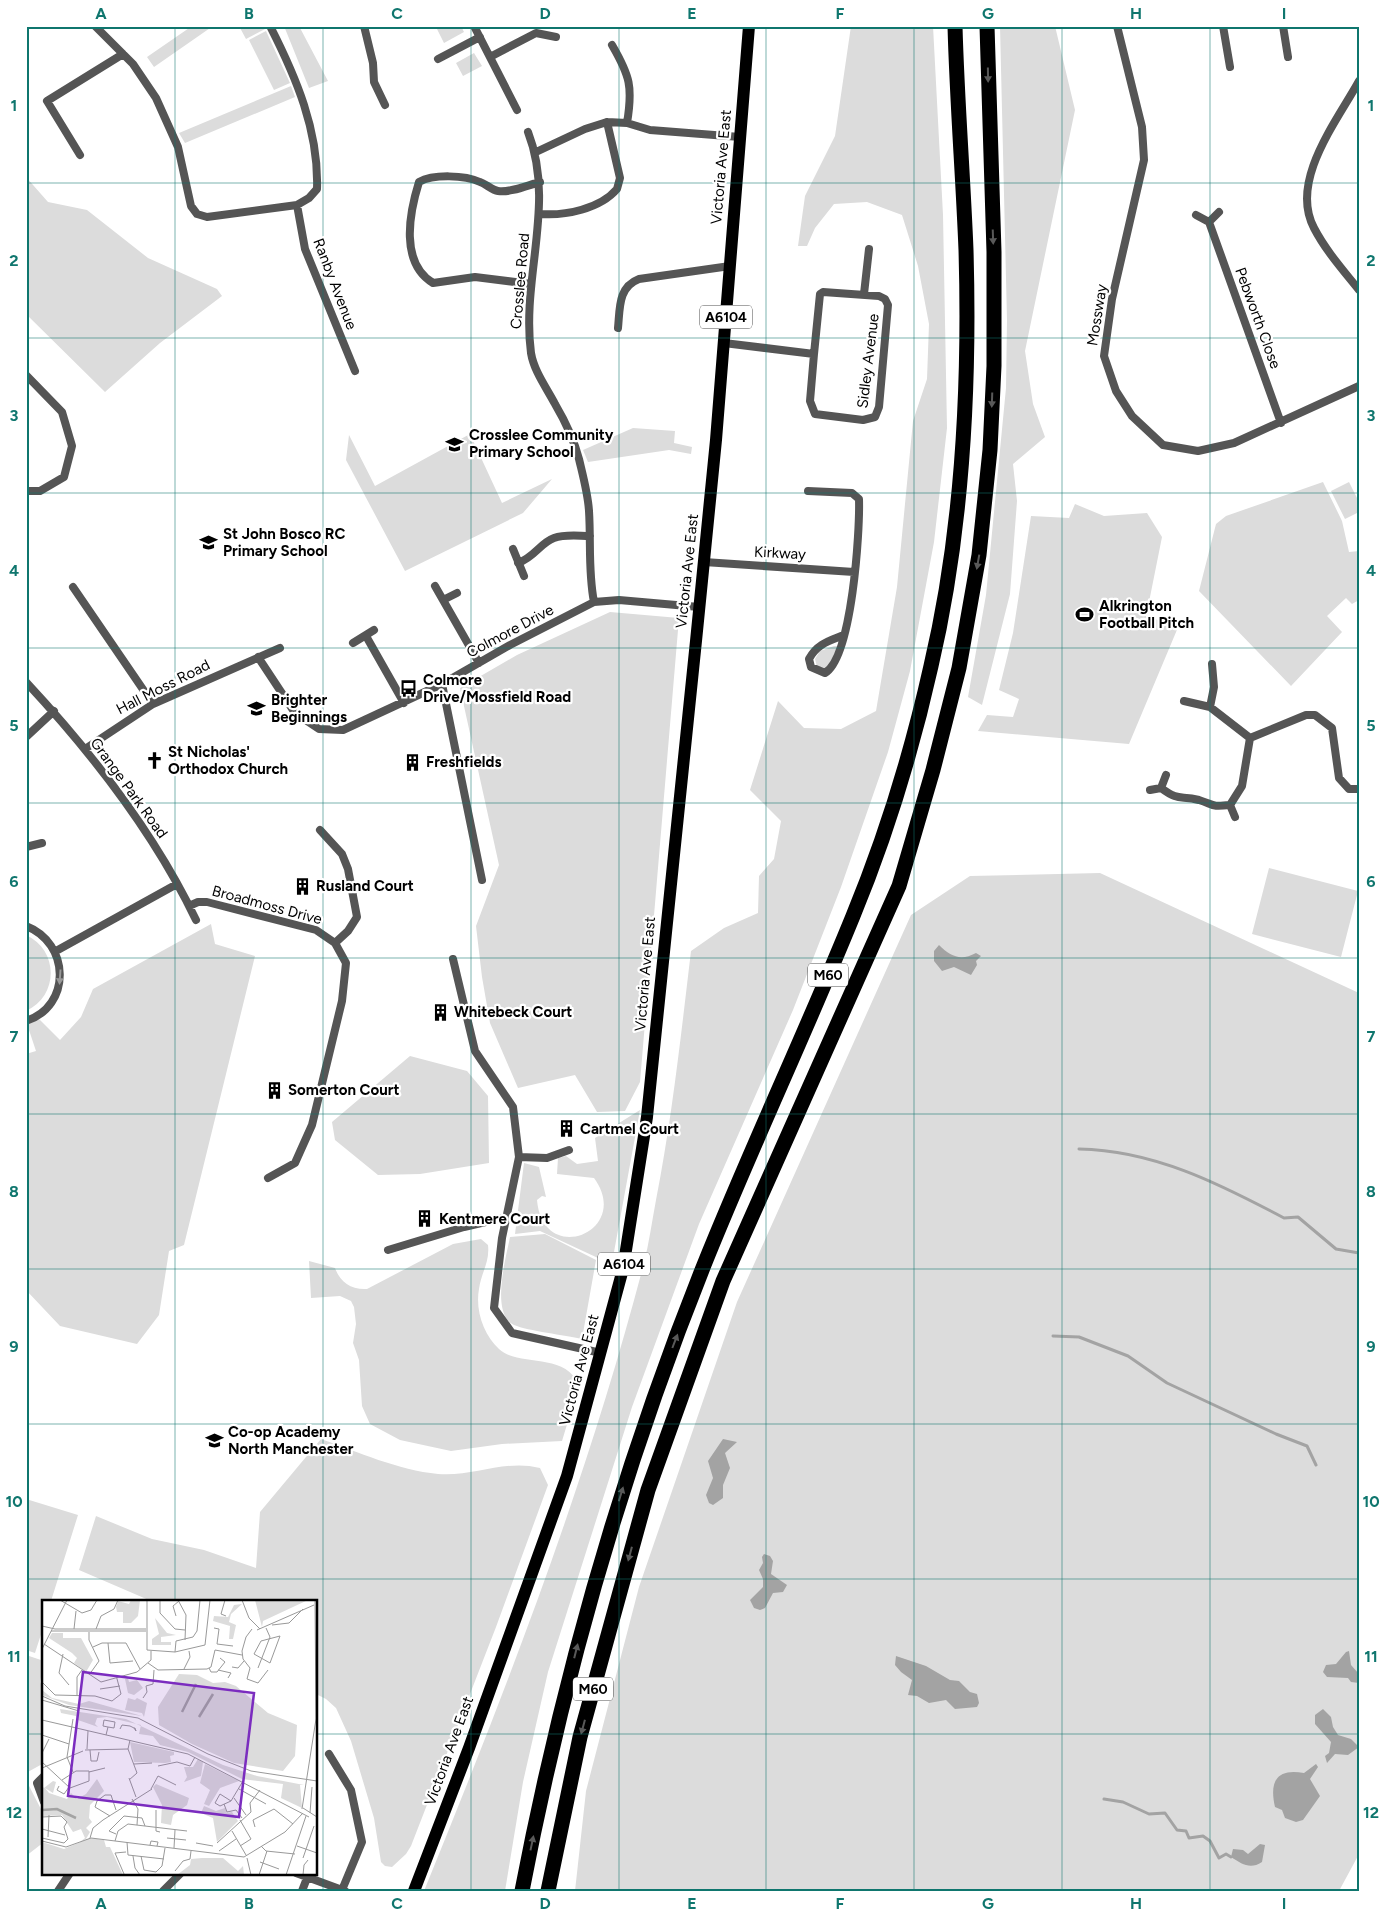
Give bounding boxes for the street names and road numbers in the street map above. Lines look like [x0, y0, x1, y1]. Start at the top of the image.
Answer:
street label: Victoria Ave East [707, 109, 735, 225]
street label: Crosslee Road [507, 232, 533, 330]
street label: Ranby Avenue [309, 236, 361, 332]
street label: Pebworth Close [1231, 265, 1285, 371]
street label: Mossway [1083, 283, 1111, 347]
road number: A6104 [700, 306, 752, 328]
street label: Sidley Avenue [853, 313, 883, 409]
street label: Victoria Ave East [672, 513, 702, 629]
street label: Kirkway [754, 543, 807, 563]
street label: Colmore Drive [463, 601, 557, 661]
street label: Hall Moss Road [113, 656, 213, 718]
street label: Grange Park Road [86, 734, 172, 842]
street label: Broadmoss Drive [210, 882, 324, 928]
street label: Victoria Ave East [631, 916, 659, 1032]
road number: M60 [808, 964, 848, 986]
road number: A6104 [598, 1252, 650, 1276]
street label: Victoria Ave East [555, 1312, 603, 1428]
road number: M60 [573, 1678, 613, 1700]
street label: Victoria Ave East [421, 1694, 477, 1808]

